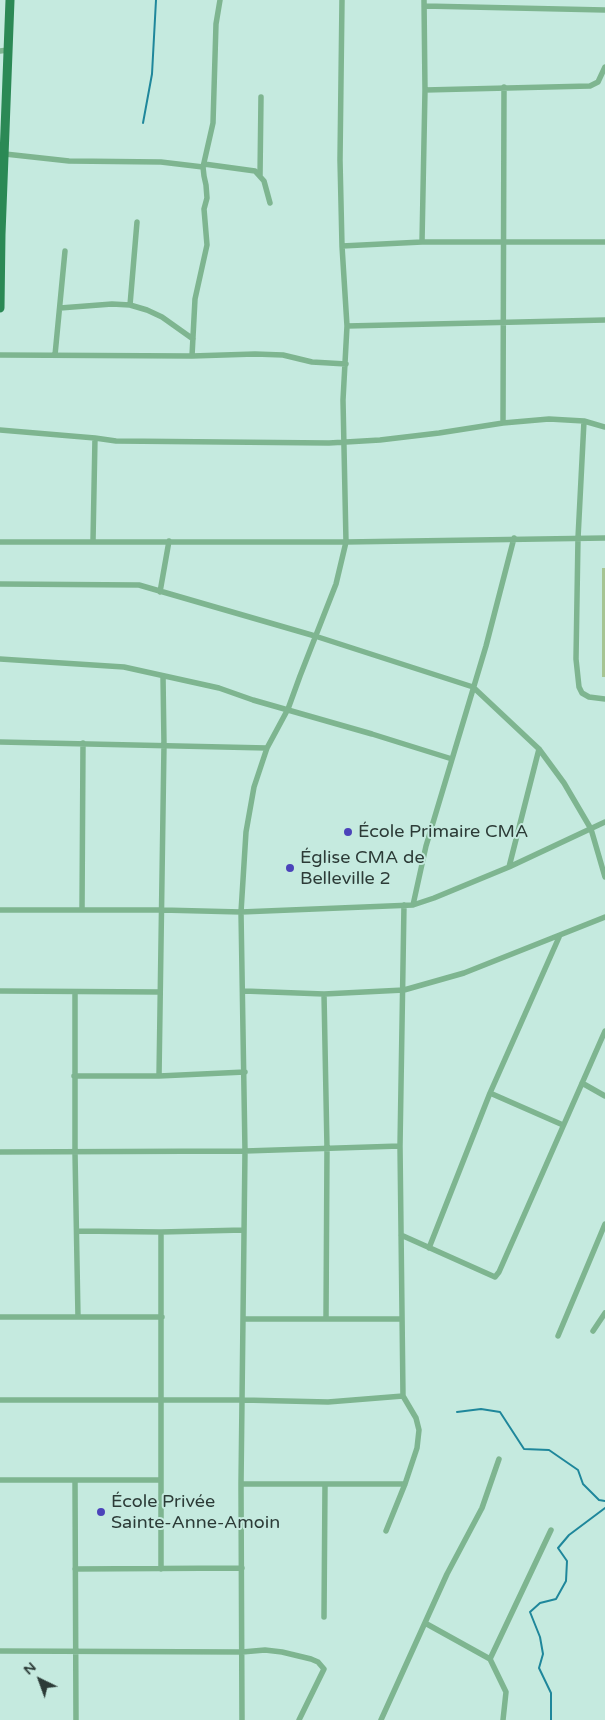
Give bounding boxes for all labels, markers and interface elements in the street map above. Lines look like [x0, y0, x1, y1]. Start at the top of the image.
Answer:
place label: École Primaire CMA [358, 821, 528, 843]
marker: École Primaire CMA [342, 826, 354, 838]
place label: Église CMA de Belleville 2 [300, 847, 425, 890]
marker: Église CMA de Belleville 2 [284, 862, 296, 874]
place label: École Privée Sainte-Anne-Amoin [111, 1491, 280, 1534]
marker: École Privée Sainte-Anne-Amoin [95, 1506, 107, 1518]
north arrow [15, 1655, 65, 1705]
text: N [20, 1658, 39, 1679]

